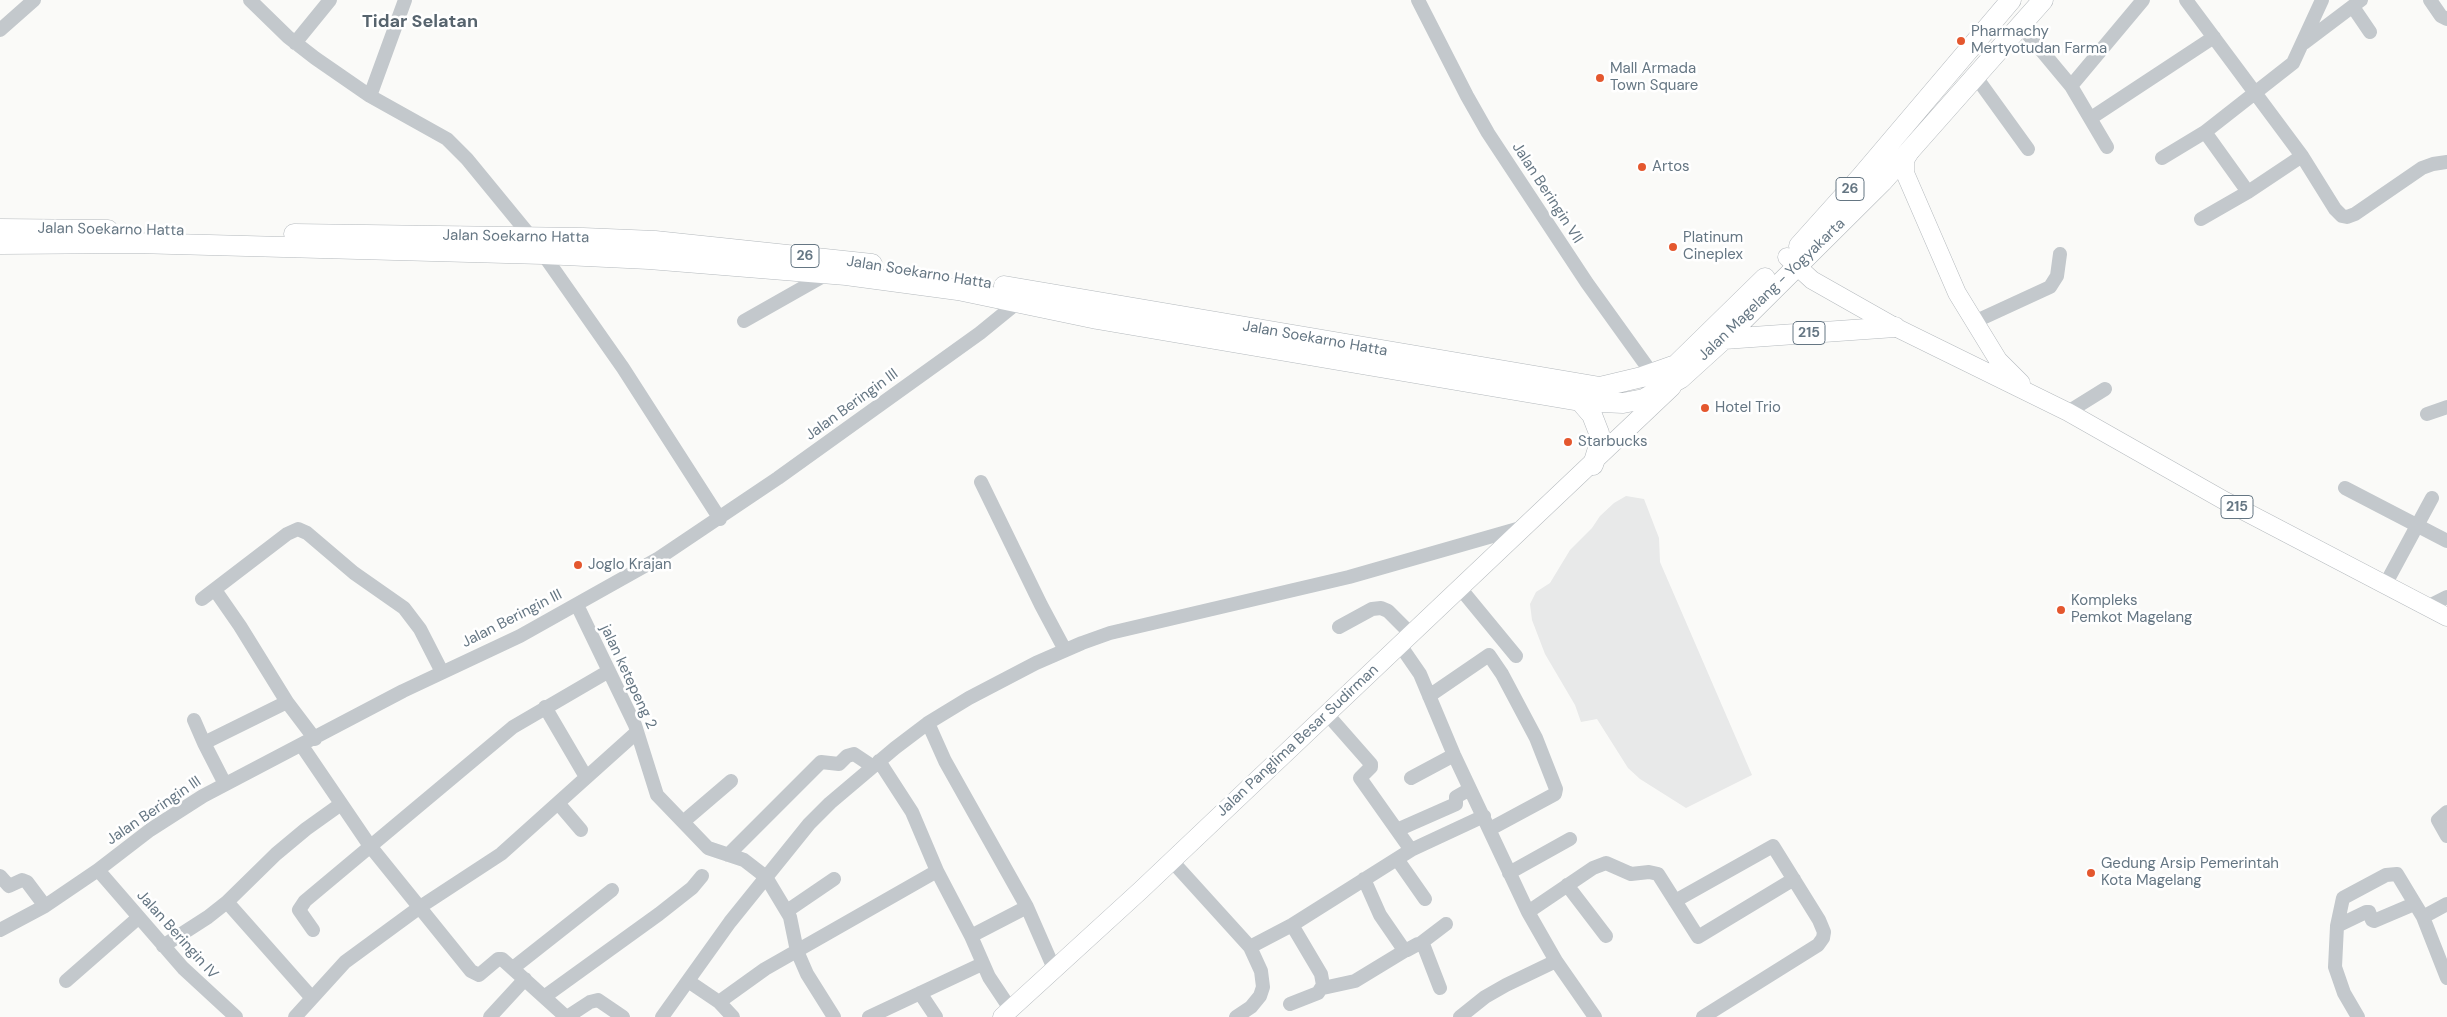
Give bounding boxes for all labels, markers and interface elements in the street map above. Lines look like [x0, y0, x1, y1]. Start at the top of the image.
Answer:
district label: Tidar Selatan [362, 11, 478, 33]
place label: Pharmachy Mertyotudan Farma [1971, 23, 2107, 58]
marker: Pharmachy Mertyotudan Farma [1955, 35, 1967, 47]
place label: Mall Armada Town Square [1610, 60, 1698, 95]
marker: Mall Armada Town Square [1594, 72, 1606, 84]
street label: Jalan Beringin VII [1508, 139, 1586, 247]
place label: Artos [1652, 158, 1690, 176]
marker: Artos [1636, 161, 1648, 173]
road number: 26 [1836, 178, 1864, 200]
street label: Jalan Magelang - Yogyakarta [1695, 215, 1849, 365]
street label: Jalan Soekarno Hatta [38, 220, 184, 240]
street label: Jalan Soekarno Hatta [443, 227, 589, 247]
place label: Platinum Cineplex [1683, 229, 1743, 264]
marker: Platinum Cineplex [1667, 241, 1679, 253]
road number: 26 [791, 245, 819, 268]
street label: Jalan Soekarno Hatta [845, 253, 993, 293]
street label: Jalan Soekarno Hatta [1241, 317, 1389, 361]
road number: 215 [1793, 322, 1825, 344]
street label: Jalan Beringin III [802, 365, 902, 445]
place label: Hotel Trio [1715, 399, 1781, 417]
marker: Hotel Trio [1699, 402, 1711, 414]
place label: Starbucks [1578, 433, 1648, 451]
marker: Starbucks [1562, 436, 1574, 448]
road number: 215 [2221, 496, 2253, 518]
place label: Joglo Krajan [588, 556, 672, 574]
marker: Joglo Krajan [572, 559, 584, 571]
street label: Jalan Beringin III [459, 586, 565, 652]
place label: Kompleks Pemkot Magelang [2071, 592, 2192, 627]
marker: Kompleks Pemkot Magelang [2055, 604, 2067, 616]
street label: jalan ketepeng 2 [596, 622, 660, 732]
street label: Jalan Panglima Besar Sudirman [1213, 661, 1383, 821]
street label: Jalan Beringin III [103, 773, 205, 849]
place label: Gedung Arsip Pemerintah Kota Magelang [2101, 855, 2279, 890]
marker: Gedung Arsip Pemerintah Kota Magelang [2085, 867, 2097, 879]
street label: Jalan Beringin IV [132, 887, 222, 983]

